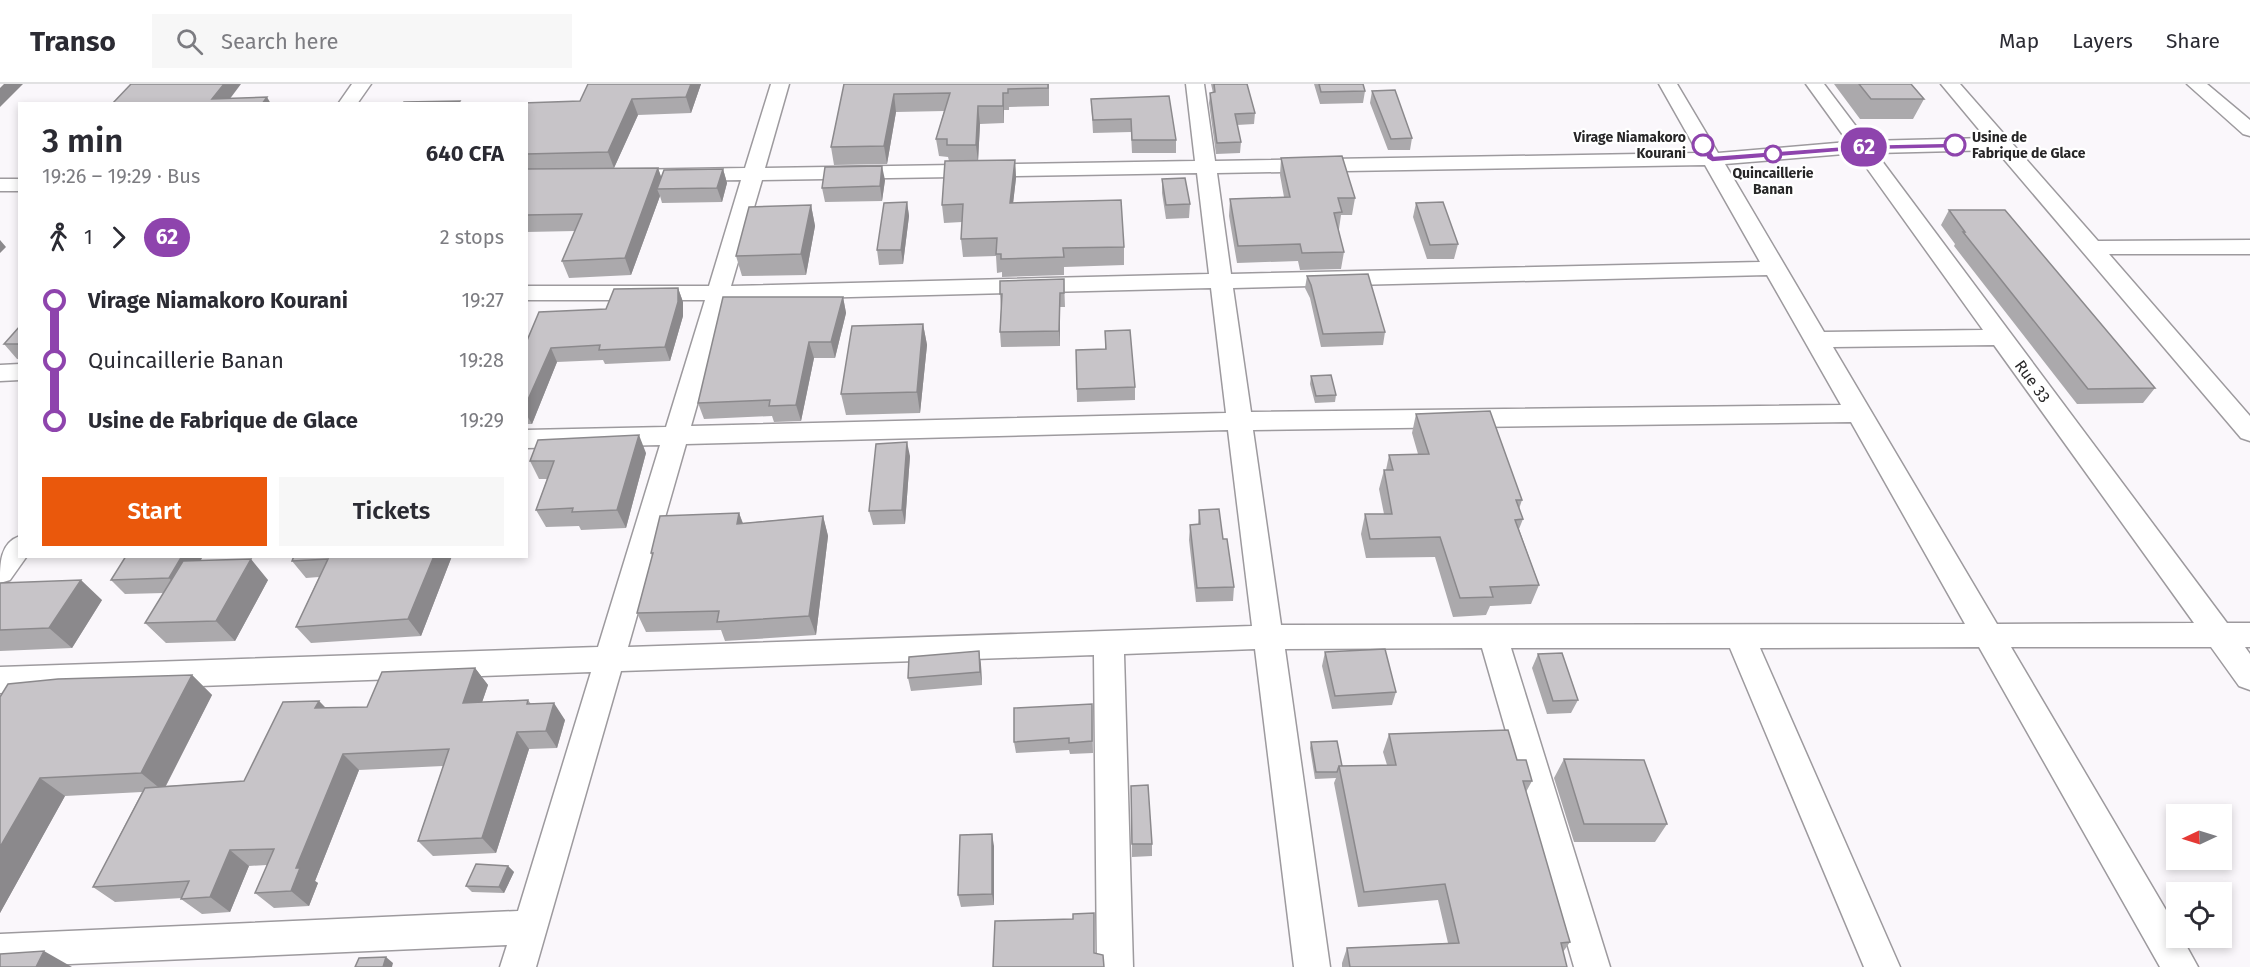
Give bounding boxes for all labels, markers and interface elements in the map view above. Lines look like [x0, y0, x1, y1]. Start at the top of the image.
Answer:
search box [152, 14, 572, 68]
text: Transo [30, 25, 116, 58]
icon: search [173, 25, 206, 58]
text: Search here [221, 28, 338, 55]
text: Map [1999, 28, 2039, 54]
text: Layers [2072, 28, 2133, 54]
text: Share [2166, 28, 2220, 54]
text: 3 min [42, 121, 123, 161]
line badge: 62 [1837, 128, 1891, 166]
place label: Virage Niamakoro Kourani [1572, 129, 1686, 162]
place label: Usine de Fabrique de Glace [1972, 129, 2086, 162]
marker: Virage Niamakoro Kourani [1692, 134, 1714, 156]
text: 62 [1853, 134, 1875, 160]
marker: Usine de Fabrique de Glace [1944, 134, 1966, 156]
text: 640 CFA [426, 140, 504, 167]
marker: Quincaillerie Banan [1764, 145, 1782, 163]
text: 19:26 – 19:29 · Bus [42, 164, 200, 188]
place label: Quincaillerie Banan [1732, 165, 1814, 198]
icon: walk [42, 221, 75, 254]
icon: forward [102, 221, 135, 254]
text: 62 [156, 224, 178, 250]
text: 1 [84, 225, 93, 249]
text: 2 stops [440, 225, 504, 249]
text: Virage Niamakoro Kourani [88, 287, 348, 314]
text: 19:27 [461, 288, 504, 312]
text: Quincaillerie Banan [88, 347, 284, 374]
text: 19:28 [459, 348, 504, 372]
street label: Rue 33 [2011, 356, 2054, 406]
text: Usine de Fabrique de Glace [88, 407, 358, 434]
text: 19:29 [460, 408, 504, 432]
button: Start [42, 477, 267, 546]
button: Tickets [279, 477, 504, 546]
north arrow [2166, 804, 2232, 870]
map controls [2166, 804, 2232, 948]
button: locate [2166, 882, 2232, 948]

